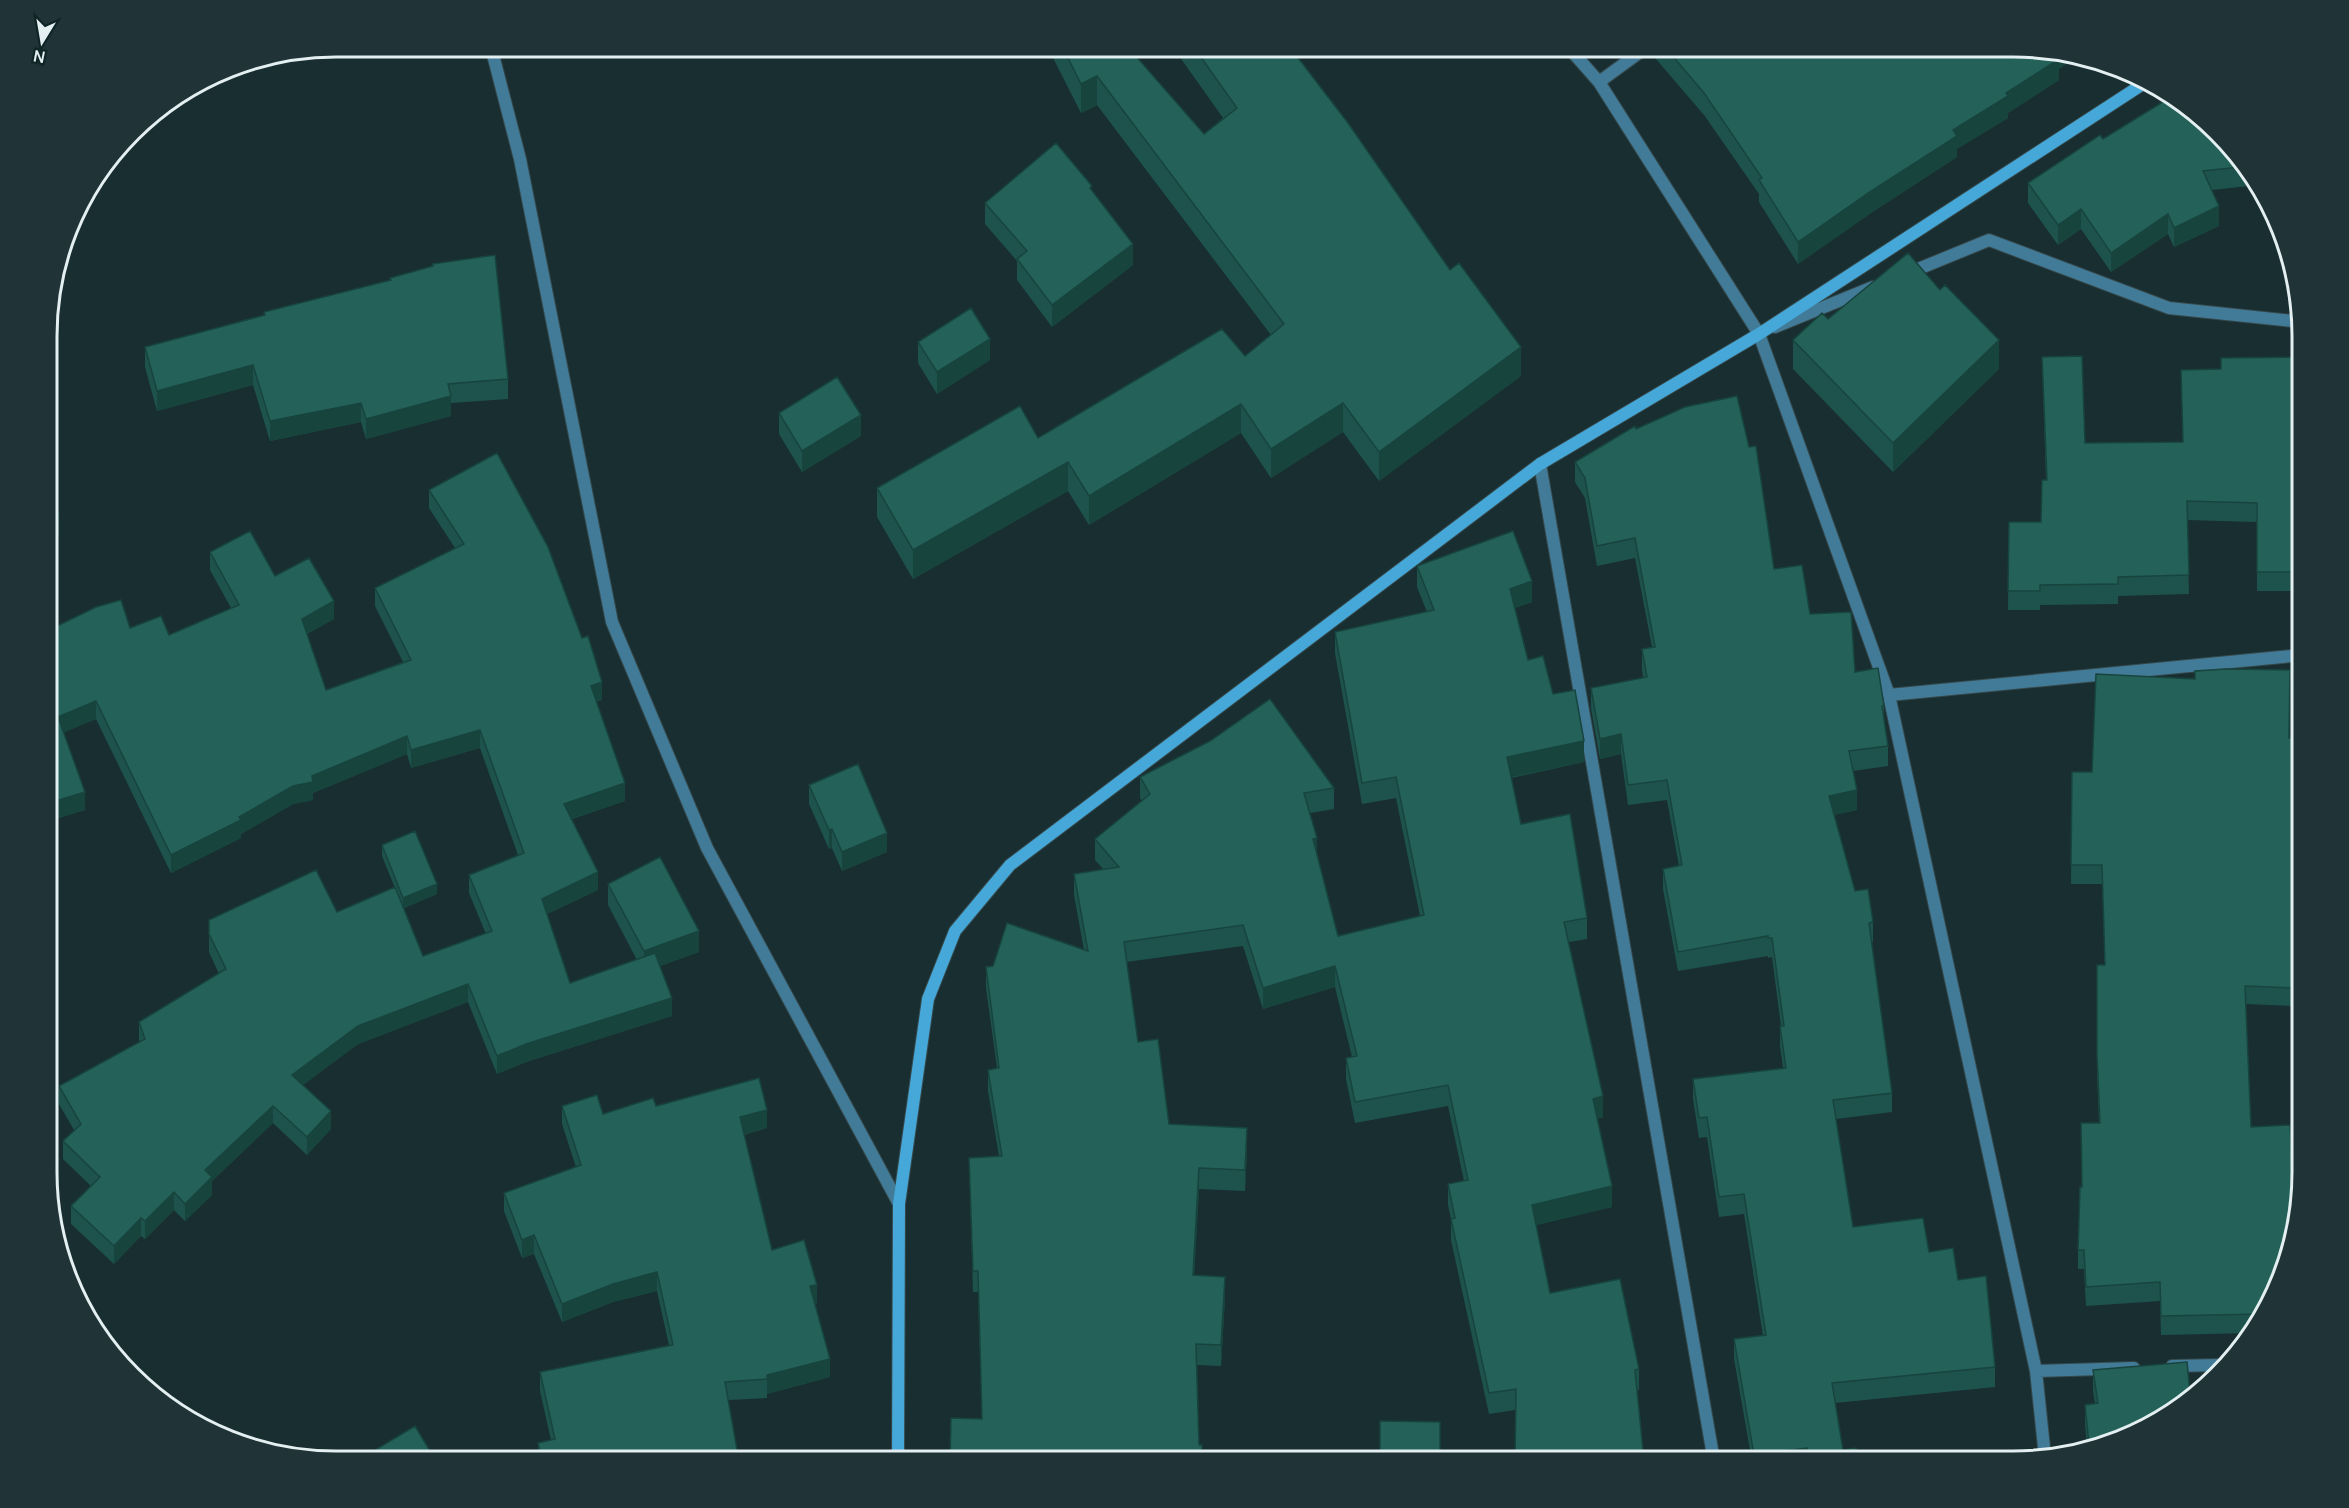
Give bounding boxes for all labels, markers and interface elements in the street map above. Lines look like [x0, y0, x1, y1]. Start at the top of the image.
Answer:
north arrow [12, 12, 72, 72]
text: N [31, 45, 47, 69]

